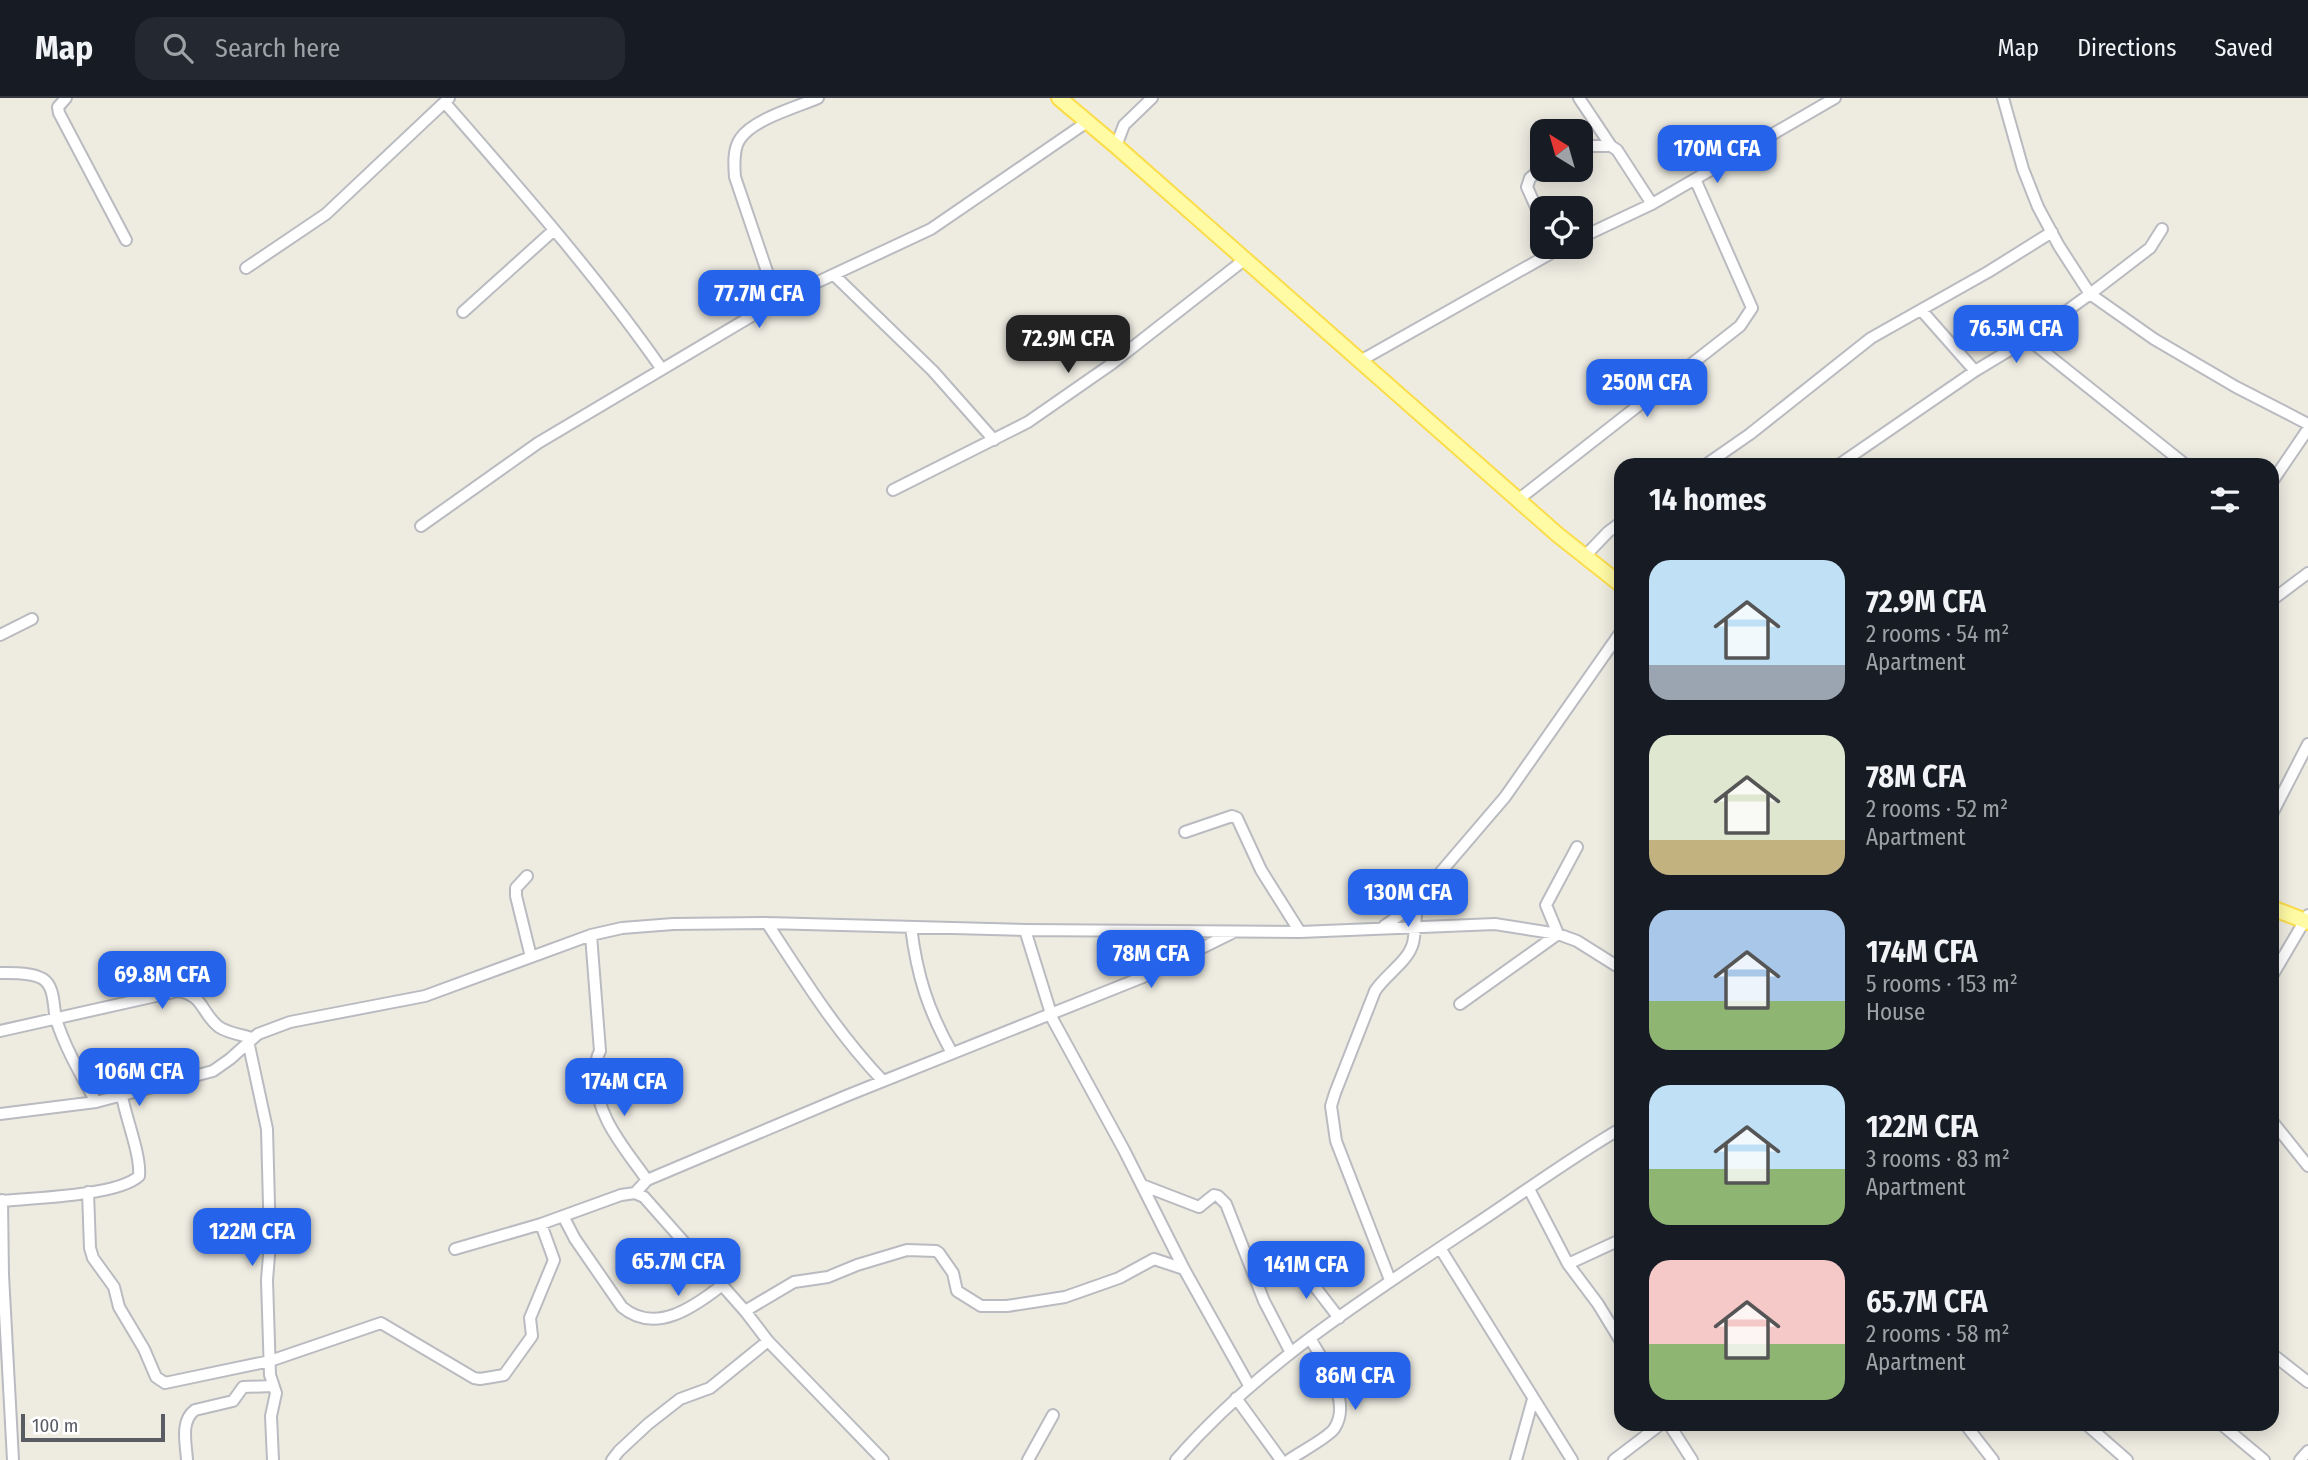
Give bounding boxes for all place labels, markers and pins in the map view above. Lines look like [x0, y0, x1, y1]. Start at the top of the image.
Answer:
pin: 170M CFA [1645, 126, 1789, 185]
pin: 77.7M CFA [679, 271, 839, 330]
pin: 76.5M CFA [1936, 306, 2096, 365]
pin: 72.9M CFA [988, 316, 1148, 375]
pin: 250M CFA [1575, 360, 1719, 419]
pin: 130M CFA [1336, 870, 1480, 929]
pin: 78M CFA [1086, 930, 1216, 990]
pin: 69.8M CFA [82, 951, 242, 1011]
pin: 106M CFA [67, 1048, 211, 1108]
pin: 174M CFA [552, 1058, 696, 1118]
pin: 122M CFA [180, 1208, 324, 1268]
pin: 65.7M CFA [598, 1238, 758, 1298]
pin: 141M CFA [1234, 1242, 1378, 1301]
pin: 86M CFA [1290, 1352, 1420, 1412]

